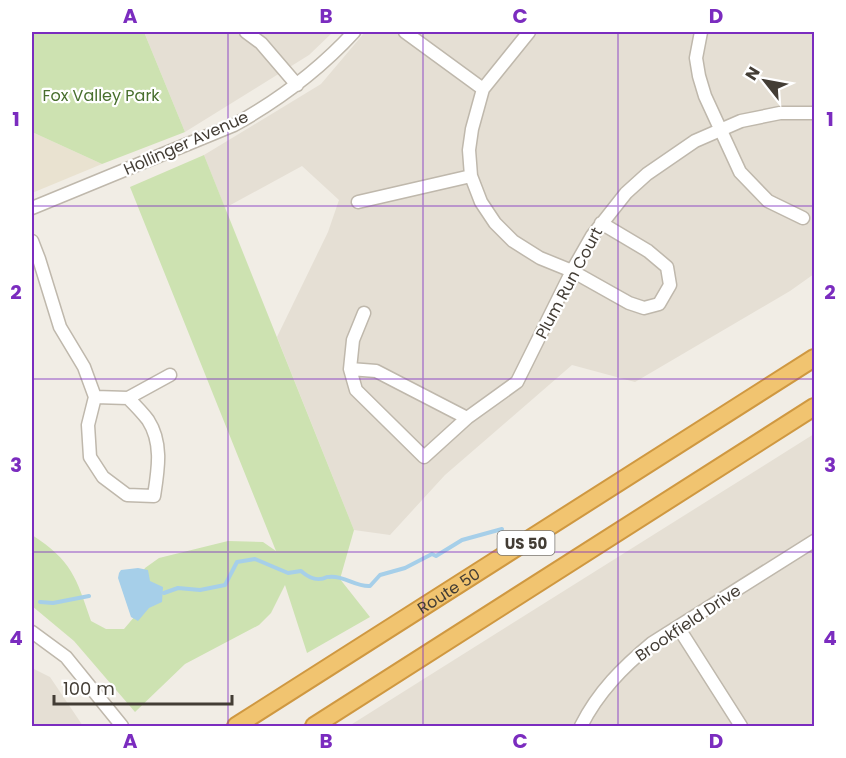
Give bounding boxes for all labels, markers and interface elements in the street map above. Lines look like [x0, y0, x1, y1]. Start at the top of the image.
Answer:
text: A [123, 2, 138, 30]
text: B [319, 2, 333, 30]
text: C [512, 2, 528, 30]
text: D [709, 2, 723, 30]
north arrow [735, 51, 795, 111]
text: N [740, 62, 766, 85]
park label: Fox Valley Park [42, 84, 160, 107]
text: 1 [12, 105, 20, 133]
street label: Hollinger Avenue [120, 105, 252, 181]
text: 1 [826, 105, 834, 133]
street label: Plum Run Court [530, 223, 608, 343]
text: 2 [10, 278, 22, 306]
text: 2 [824, 278, 836, 306]
text: 3 [10, 451, 22, 479]
text: 3 [824, 451, 836, 479]
road number: US 50 [498, 531, 554, 555]
street label: Route 50 [413, 562, 484, 619]
street label: Brookfield Drive [631, 579, 745, 667]
text: 4 [9, 624, 23, 652]
text: 4 [823, 624, 837, 652]
scale bar [54, 668, 232, 706]
text: 100 m [63, 676, 115, 701]
text: A [123, 727, 138, 755]
text: B [319, 727, 333, 755]
text: C [512, 727, 528, 755]
text: D [709, 727, 723, 755]

